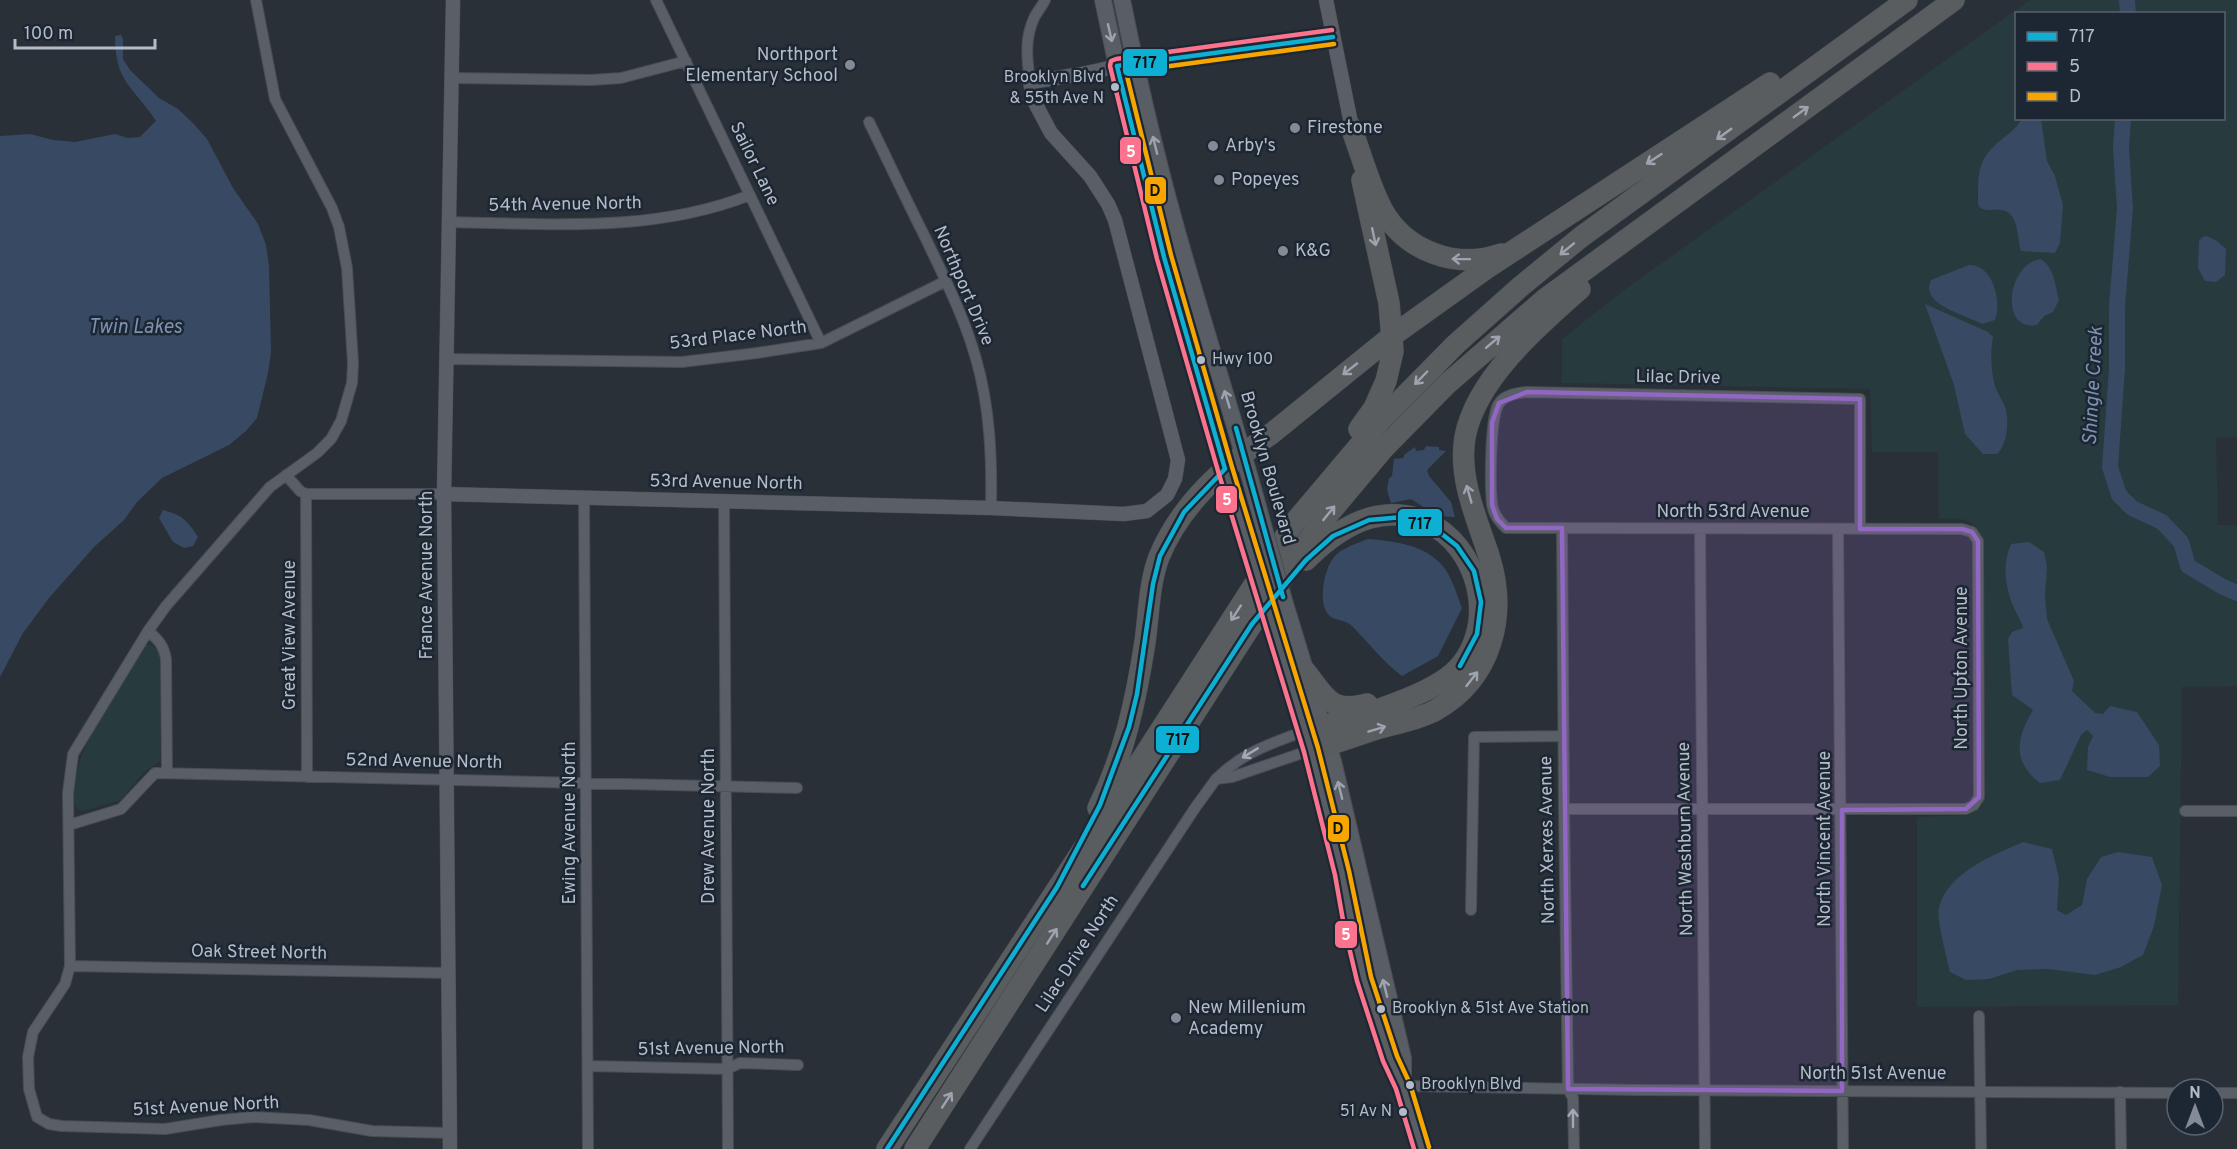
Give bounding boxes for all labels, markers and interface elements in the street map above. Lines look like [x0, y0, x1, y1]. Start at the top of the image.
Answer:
scale bar [15, 12, 154, 50]
legend [2015, 12, 2225, 120]
text: 100 m [24, 23, 73, 46]
one-way arrow [1105, 23, 1116, 42]
text: 717 [2069, 26, 2095, 49]
place label: Northport Elementary School [685, 44, 838, 88]
line badge: 717 [1122, 48, 1168, 77]
text: 717 [1133, 54, 1157, 74]
text: 5 [2069, 56, 2080, 79]
marker: Northport Elementary School [843, 58, 857, 72]
place label: Brooklyn Blvd & 55th Ave N [1004, 68, 1104, 109]
marker: Brooklyn Blvd & 55th Ave N [1109, 81, 1121, 93]
text: D [2069, 86, 2081, 109]
one-way arrow [1792, 106, 1808, 118]
place label: Firestone [1307, 117, 1383, 140]
street label: Sailor Lane [724, 118, 784, 210]
marker: Firestone [1288, 121, 1302, 135]
one-way arrow [1716, 127, 1732, 140]
place label: Arby's [1225, 135, 1276, 158]
line badge: 5 [1119, 136, 1142, 165]
one-way arrow [1149, 136, 1160, 155]
marker: Arby's [1206, 139, 1220, 153]
text: 5 [1126, 143, 1136, 163]
one-way arrow [1646, 153, 1663, 165]
place label: Popeyes [1231, 169, 1300, 192]
marker: Popeyes [1212, 173, 1226, 187]
line badge: D [1144, 176, 1167, 205]
text: D [1149, 182, 1161, 202]
street label: 54th Avenue North [488, 192, 642, 218]
street label: Northport Drive [927, 223, 999, 349]
one-way arrow [1369, 227, 1380, 246]
place label: K&G [1295, 240, 1331, 263]
one-way arrow [1559, 243, 1575, 256]
marker: K&G [1276, 244, 1290, 258]
one-way arrow [1452, 253, 1472, 265]
water label: Twin Lakes [88, 315, 183, 341]
street label: 53rd Place North [668, 316, 808, 356]
water label: Shingle Creek [2078, 325, 2110, 446]
one-way arrow [1485, 336, 1501, 349]
place label: Hwy 100 [1212, 350, 1273, 370]
marker: Hwy 100 [1195, 354, 1207, 366]
one-way arrow [1342, 362, 1358, 375]
street label: Lilac Drive [1635, 366, 1721, 390]
one-way arrow [1414, 371, 1428, 386]
street label: Brooklyn Boulevard [1234, 389, 1300, 547]
one-way arrow [1221, 390, 1232, 409]
street label: 53rd Avenue North [649, 470, 803, 496]
line badge: 5 [1215, 485, 1238, 514]
one-way arrow [1463, 485, 1474, 504]
street label: France Avenue North [416, 491, 439, 659]
text: 5 [1222, 491, 1232, 511]
street label: North 53rd Avenue [1656, 501, 1810, 524]
one-way arrow [1323, 505, 1336, 521]
line badge: 717 [1397, 508, 1443, 537]
text: 717 [1408, 515, 1432, 535]
street label: Great View Avenue [279, 560, 302, 710]
street label: North Upton Avenue [1951, 586, 1974, 750]
one-way arrow [1229, 604, 1241, 621]
one-way arrow [1466, 671, 1479, 687]
one-way arrow [1367, 723, 1386, 734]
line badge: 717 [1155, 725, 1200, 754]
text: 717 [1166, 731, 1190, 751]
street label: Ewing Avenue North [559, 741, 582, 905]
street label: North Washburn Avenue [1673, 742, 1699, 936]
one-way arrow [1242, 747, 1259, 759]
street label: Drew Avenue North [698, 748, 721, 904]
street label: 52nd Avenue North [345, 749, 503, 775]
street label: North Vincent Avenue [1814, 751, 1837, 927]
street label: North Xerxes Avenue [1535, 756, 1561, 924]
one-way arrow [1334, 781, 1345, 800]
line badge: D [1327, 814, 1350, 843]
text: D [1332, 820, 1344, 840]
street label: Lilac Drive North [1031, 891, 1125, 1017]
line badge: 5 [1334, 920, 1358, 949]
text: 5 [1341, 926, 1351, 946]
one-way arrow [1045, 927, 1058, 944]
street label: Oak Street North [191, 940, 327, 966]
one-way arrow [1379, 979, 1391, 998]
place label: New Millenium Academy [1188, 997, 1306, 1041]
place label: Brooklyn & 51st Ave Station [1392, 999, 1589, 1019]
marker: Brooklyn & 51st Ave Station [1375, 1003, 1387, 1015]
marker: New Millenium Academy [1169, 1011, 1183, 1025]
street label: 51st Avenue North [637, 1036, 785, 1062]
street label: North 51st Avenue [1799, 1063, 1947, 1086]
place label: Brooklyn Blvd [1421, 1075, 1521, 1095]
north arrow [2165, 1077, 2225, 1137]
marker: Brooklyn Blvd [1404, 1079, 1416, 1091]
text: N [2189, 1084, 2201, 1104]
street label: 51st Avenue North [132, 1092, 280, 1122]
one-way arrow [941, 1092, 953, 1109]
place label: 51 Av N [1340, 1102, 1392, 1122]
marker: 51 Av N [1397, 1106, 1409, 1118]
one-way arrow [1567, 1109, 1579, 1129]

